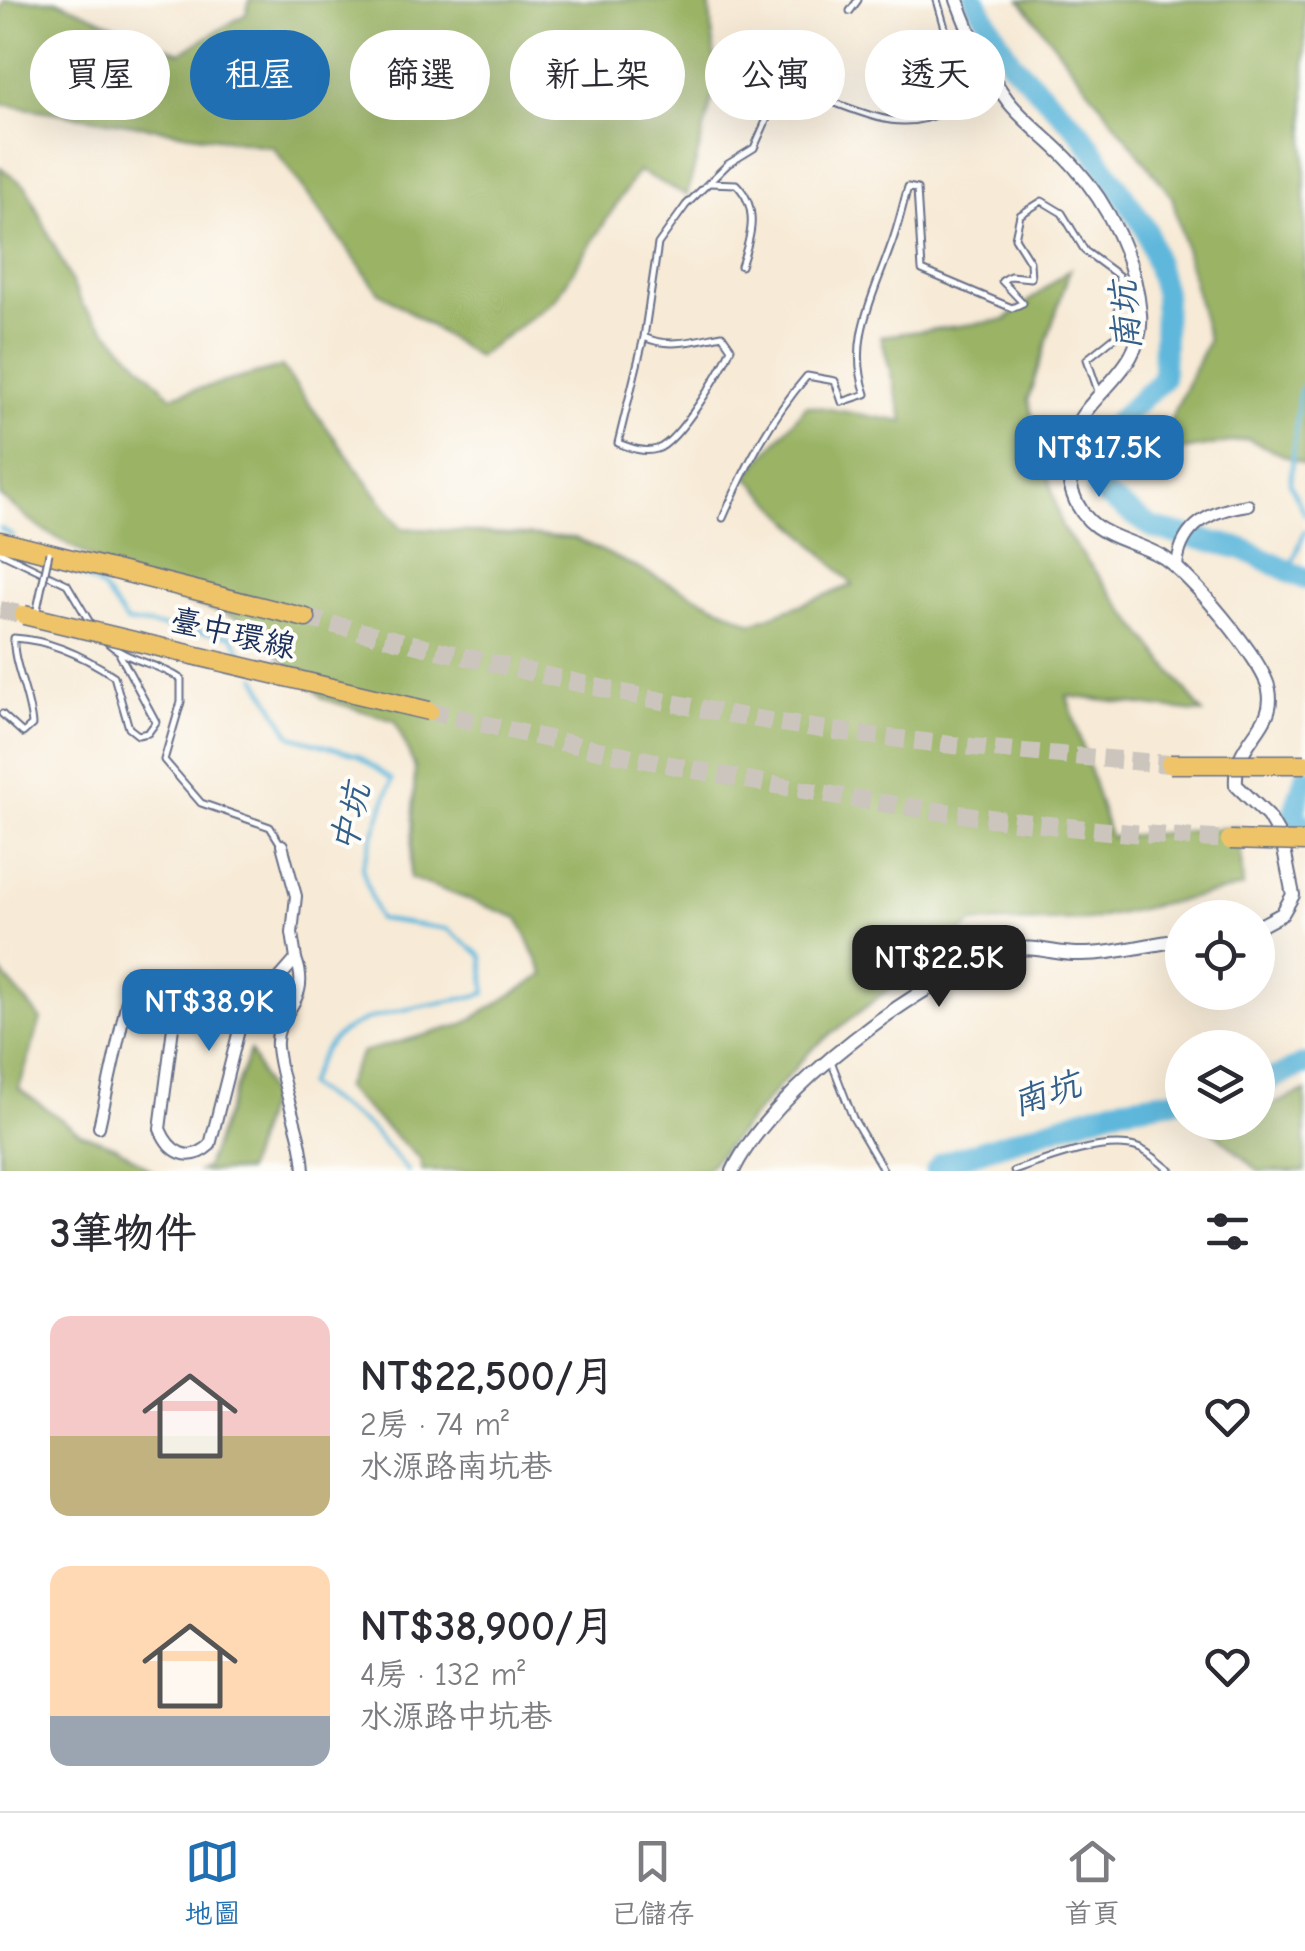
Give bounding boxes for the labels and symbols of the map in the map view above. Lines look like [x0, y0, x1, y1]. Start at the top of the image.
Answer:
water label: 南坑 [1102, 276, 1148, 352]
pin: NT$17.5K [996, 415, 1202, 500]
street label: 臺中環線 [166, 601, 299, 666]
water label: 中坑 [323, 776, 379, 857]
pin: NT$22.5K [836, 925, 1042, 1010]
pin: NT$38.9K [106, 969, 312, 1054]
water label: 南坑 [1007, 1062, 1090, 1124]

